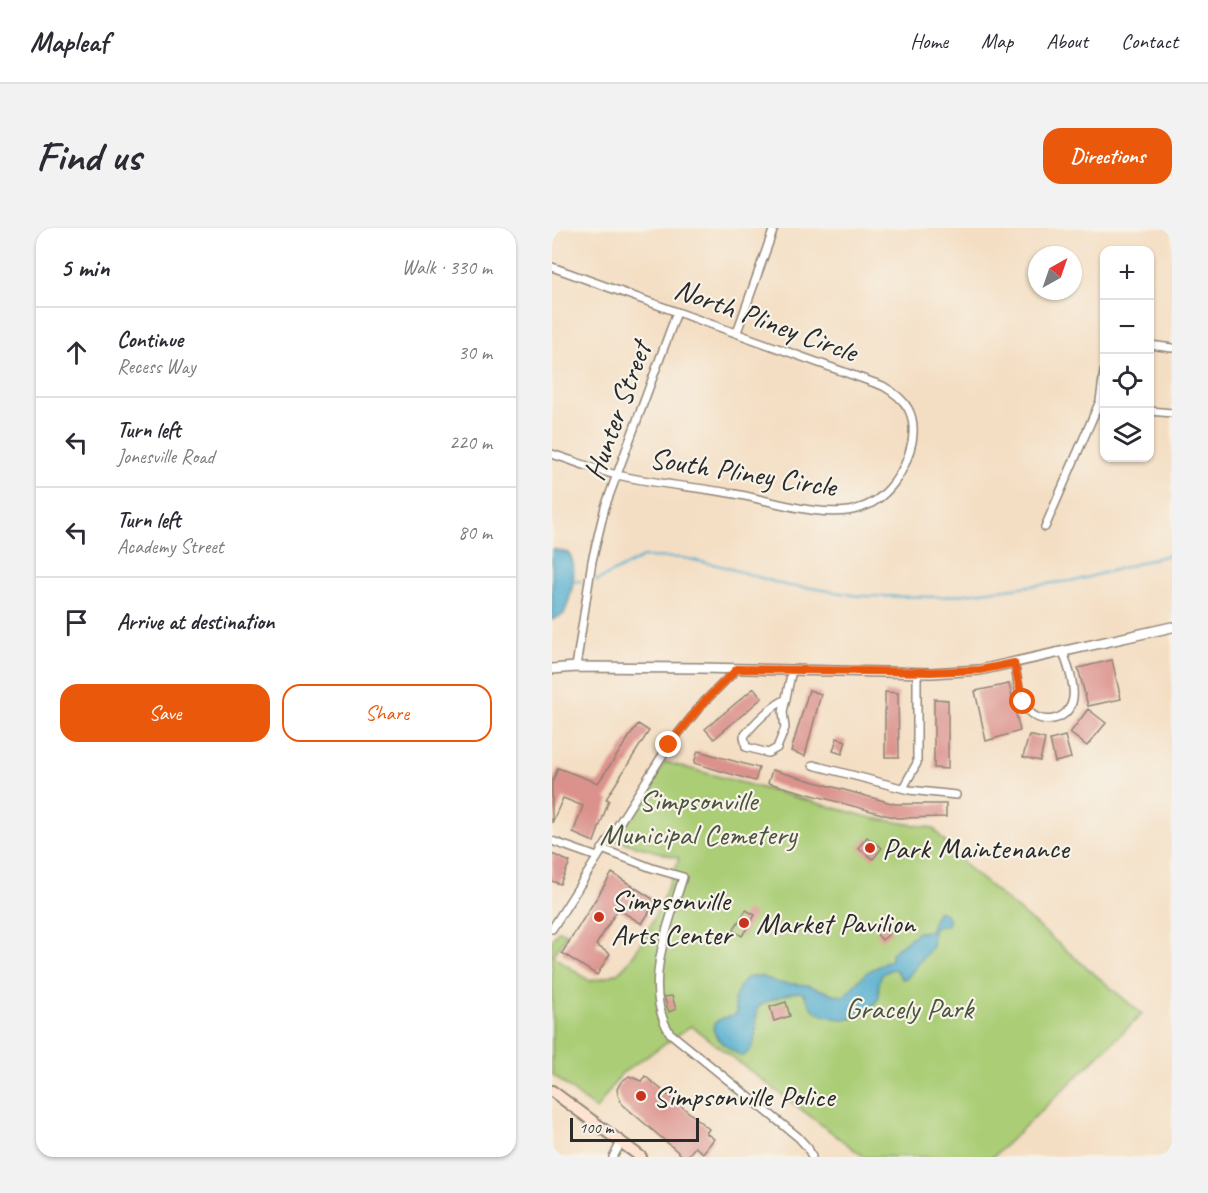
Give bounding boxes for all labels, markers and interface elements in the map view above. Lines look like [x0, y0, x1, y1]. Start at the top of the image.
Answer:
text: Mapleaf [30, 24, 108, 59]
text: Home [910, 28, 948, 54]
text: Map [981, 28, 1013, 54]
text: About [1046, 28, 1088, 54]
text: Contact [1121, 28, 1178, 54]
button: Directions [1043, 128, 1172, 184]
text: Find us [36, 130, 141, 183]
north arrow [1028, 246, 1082, 300]
map controls [1100, 246, 1154, 462]
button: + [1100, 246, 1154, 300]
text: 5 min [60, 251, 109, 284]
text: Walk · 330 m [402, 255, 492, 280]
street label: North Pliney Circle [669, 269, 865, 371]
button: − [1100, 300, 1154, 354]
text: Continue [117, 326, 183, 354]
street label: Hunter Street [574, 333, 661, 485]
icon: ahead [60, 336, 93, 369]
text: 30 m [458, 340, 492, 365]
text: Recess Way [117, 354, 196, 379]
button: locate [1100, 354, 1154, 408]
button: layers [1100, 408, 1154, 462]
text: Turn left [117, 416, 181, 444]
icon: left [60, 426, 93, 459]
text: 220 m [449, 430, 492, 455]
street label: South Pliney Circle [647, 438, 841, 506]
text: Jonesville Road [117, 444, 214, 469]
text: Turn left [117, 506, 181, 534]
icon: left [60, 516, 93, 549]
text: 80 m [458, 520, 492, 545]
text: Academy Street [117, 534, 223, 559]
icon: arrive [60, 606, 93, 639]
text: Arrive at destination [117, 608, 274, 636]
button: Save [60, 684, 270, 742]
button: Share [282, 684, 492, 742]
route start [1009, 688, 1035, 714]
route end [655, 731, 681, 757]
park label: Simpsonville Municipal Cemetery [599, 781, 798, 853]
place label: Park Maintenance [882, 829, 1071, 867]
marker: Park Maintenance [863, 841, 877, 855]
place label: Simpsonville Arts Center [611, 881, 734, 953]
place label: Market Pavilion [756, 904, 917, 942]
marker: Simpsonville Arts Center [592, 910, 606, 924]
marker: Market Pavilion [737, 916, 751, 930]
park label: Gracely Park [845, 989, 975, 1027]
place label: Simpsonville Police [653, 1077, 836, 1115]
marker: Simpsonville Police [634, 1089, 648, 1103]
scale bar [570, 1115, 699, 1142]
text: 100 m [579, 1118, 613, 1138]

